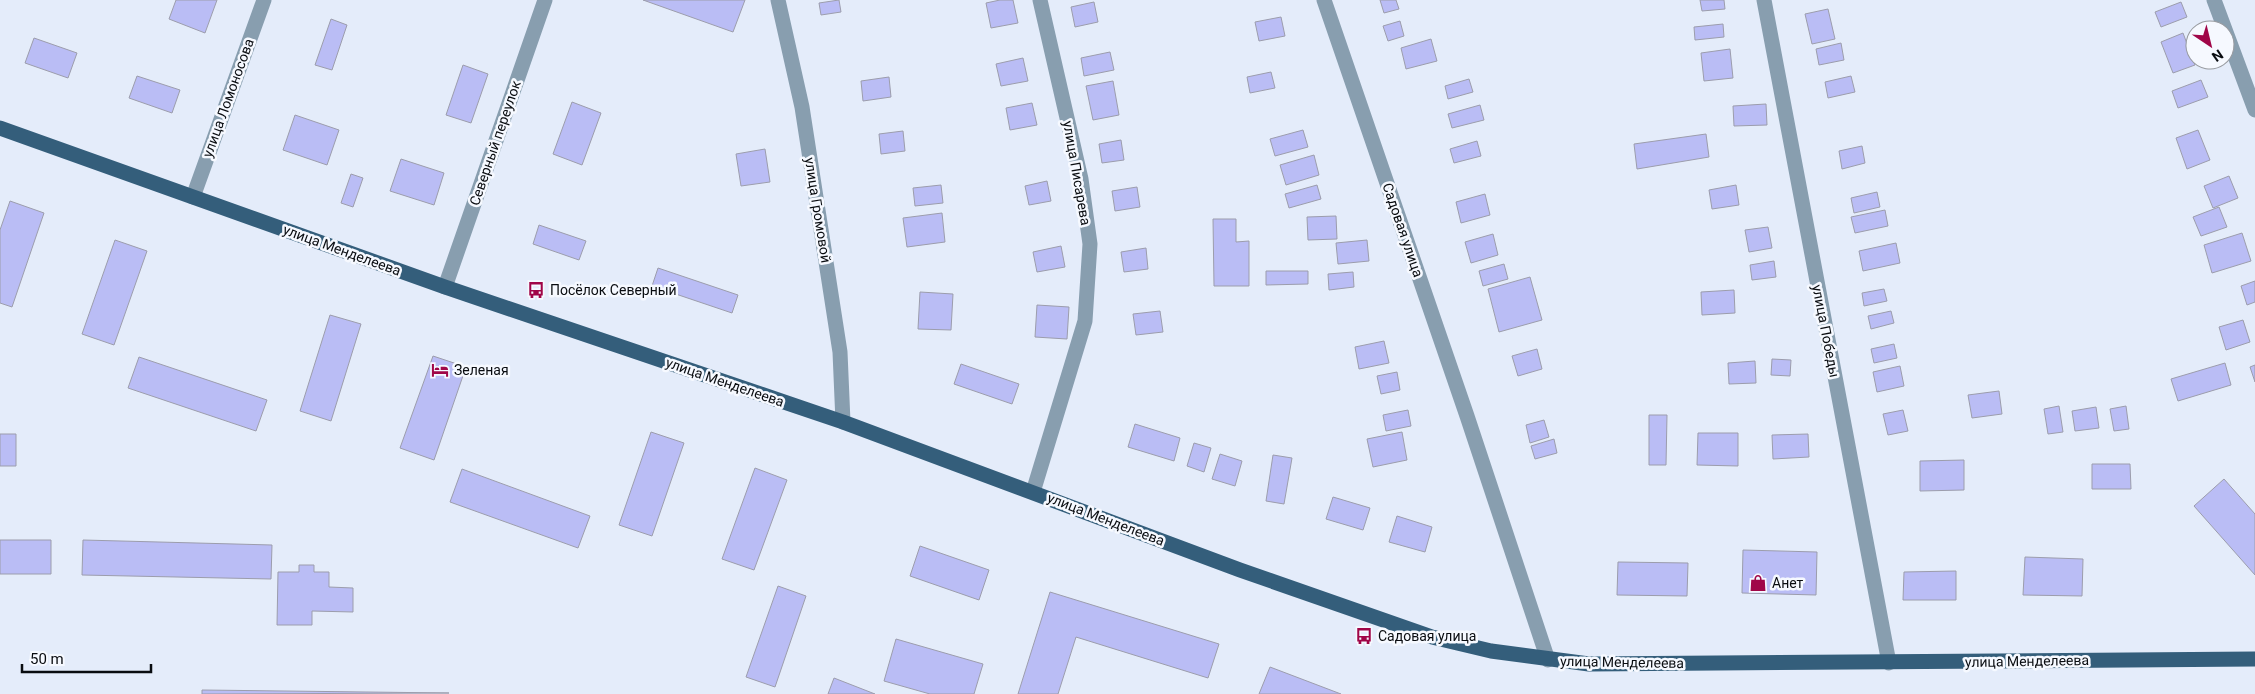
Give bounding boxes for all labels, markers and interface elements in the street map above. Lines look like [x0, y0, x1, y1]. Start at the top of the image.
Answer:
north arrow [2185, 20, 2235, 70]
street label: улица Ломоносова [199, 36, 257, 160]
text: N [2209, 46, 2226, 65]
street label: Северный переулок [466, 78, 524, 208]
street label: улица Писарева [1060, 120, 1094, 226]
street label: улица Громовой [802, 156, 834, 264]
street label: Садовая улица [1379, 181, 1427, 279]
street label: улица Менделеева [281, 221, 403, 279]
bus stop icon: Посёлок Северный [526, 280, 546, 300]
place label: Посёлок Северный [550, 282, 677, 298]
street label: улица Победы [1809, 283, 1843, 379]
street label: улица Менделеева [664, 354, 786, 410]
hotel icon: Зеленая [430, 360, 450, 380]
place label: Зеленая [454, 362, 509, 378]
street label: улица Менделеева [1045, 489, 1167, 549]
shop icon: Анет [1748, 573, 1768, 593]
place label: Анет [1772, 575, 1804, 591]
bus stop icon: Садовая улица [1354, 626, 1374, 646]
place label: Садовая улица [1378, 628, 1476, 644]
scale bar [22, 642, 151, 674]
text: 50 m [30, 650, 64, 668]
street label: улица Менделеева [1965, 652, 2089, 670]
street label: улица Менделеева [1560, 653, 1684, 671]

